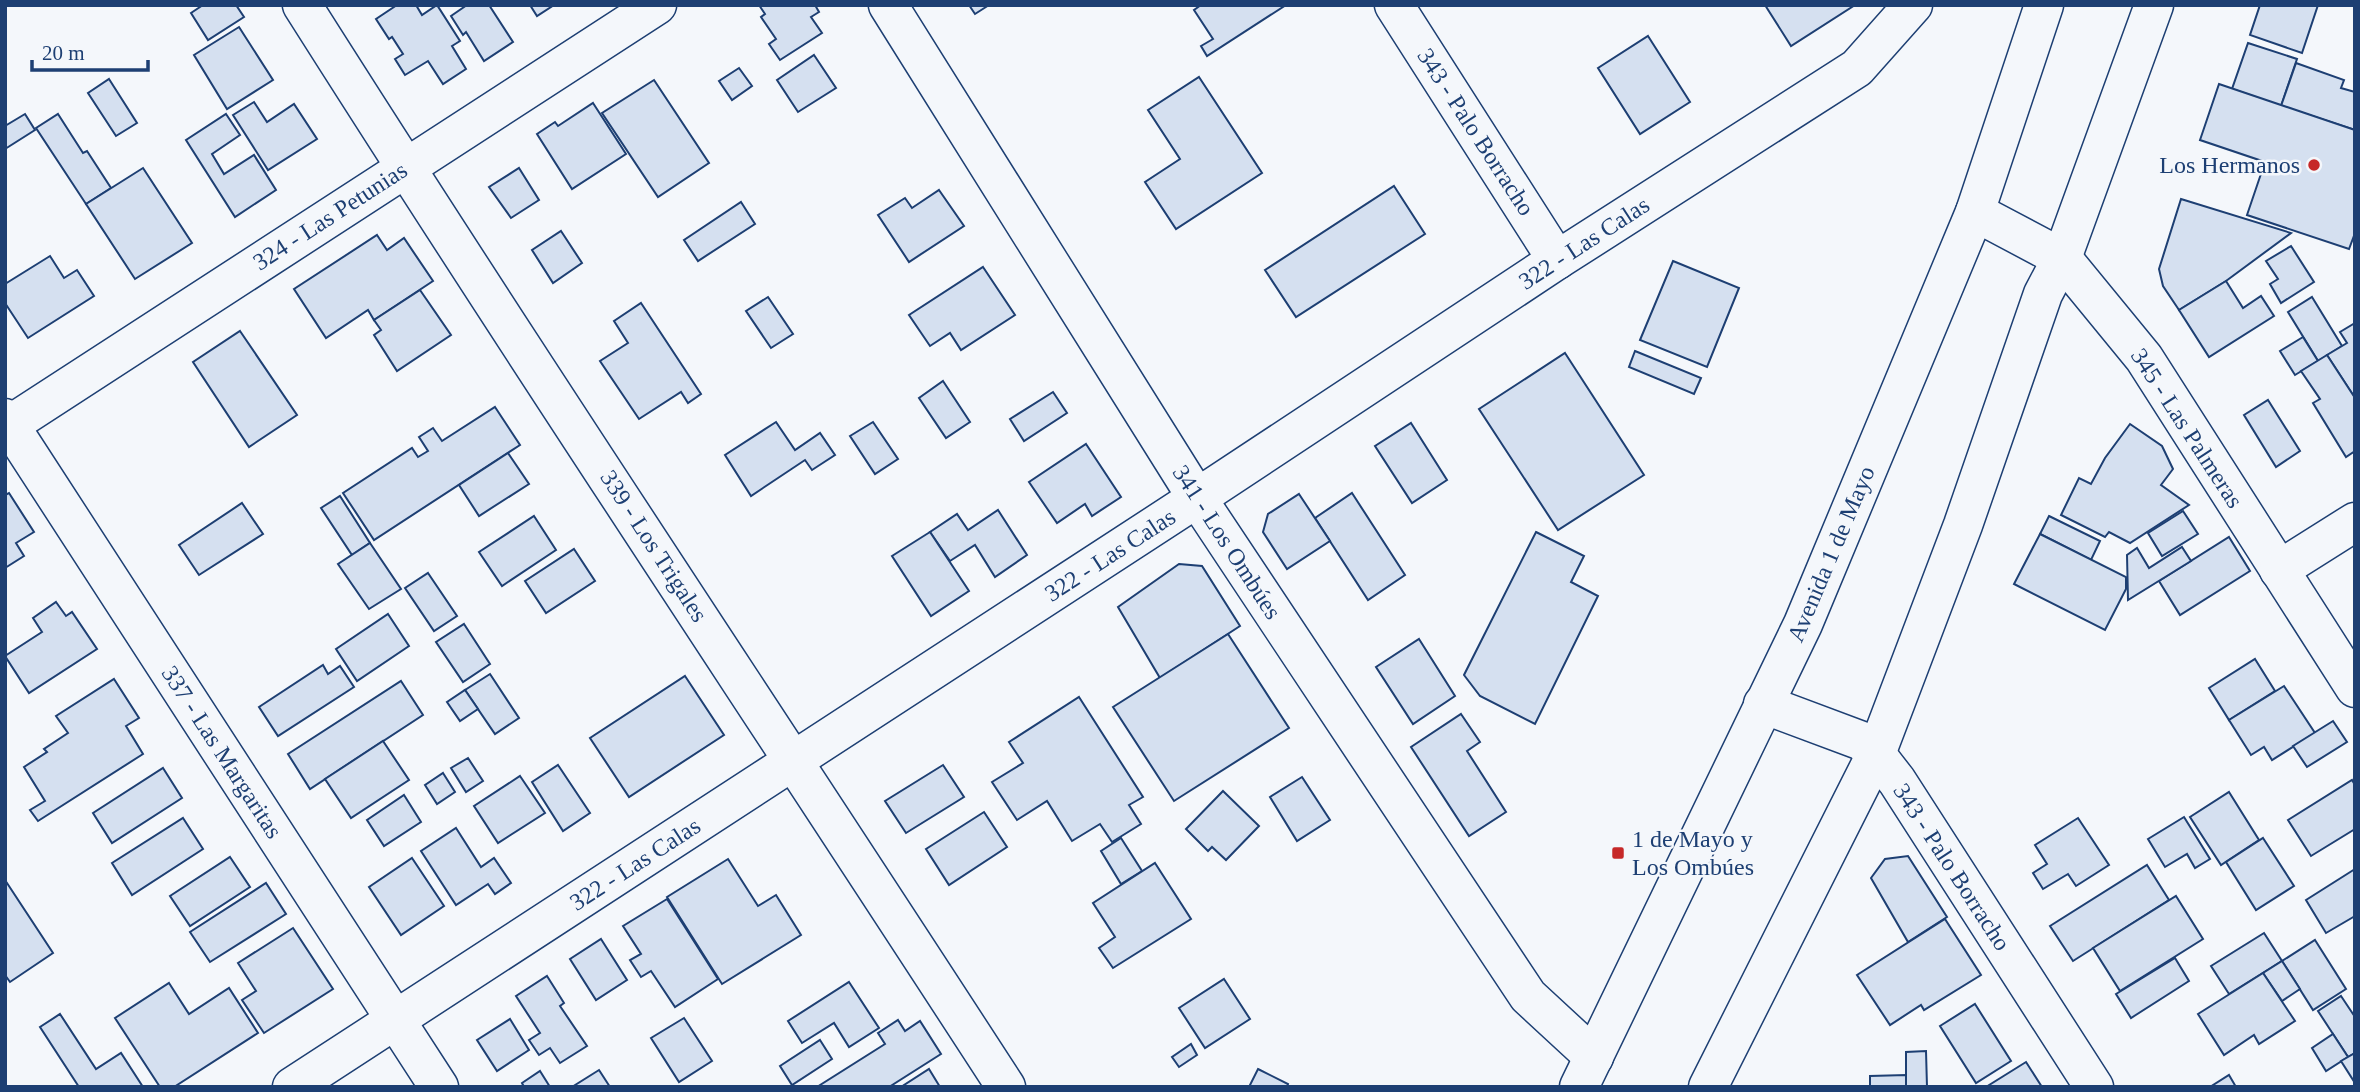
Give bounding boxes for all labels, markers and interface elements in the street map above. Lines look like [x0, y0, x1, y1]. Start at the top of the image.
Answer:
scale bar [32, 28, 147, 72]
text: 20 m [42, 41, 85, 65]
street label: 343 - Palo Borracho [1412, 44, 1540, 220]
place label: Los Hermanos [2159, 152, 2300, 178]
street label: 324 - Las Petunias [248, 157, 412, 275]
marker: Los Hermanos [2306, 157, 2322, 173]
street label: 322 - Las Calas [1514, 191, 1654, 295]
street label: 345 - Las Palmeras [2126, 343, 2248, 513]
street label: 341 - Los Ombúes [1168, 460, 1286, 624]
street label: Avenida 1 de Mayo [1782, 462, 1880, 646]
street label: 339 - Los Trigales [595, 465, 713, 627]
street label: 322 - Las Calas [1040, 503, 1180, 607]
street label: 337 - Las Margaritas [157, 661, 287, 843]
street label: 343 - Palo Borracho [1888, 779, 2016, 955]
street label: 322 - Las Calas [565, 812, 705, 916]
place label: 1 de Mayo y Los Ombúes [1632, 826, 1754, 880]
marker: 1 de Mayo y Los Ombúes [1610, 845, 1626, 861]

